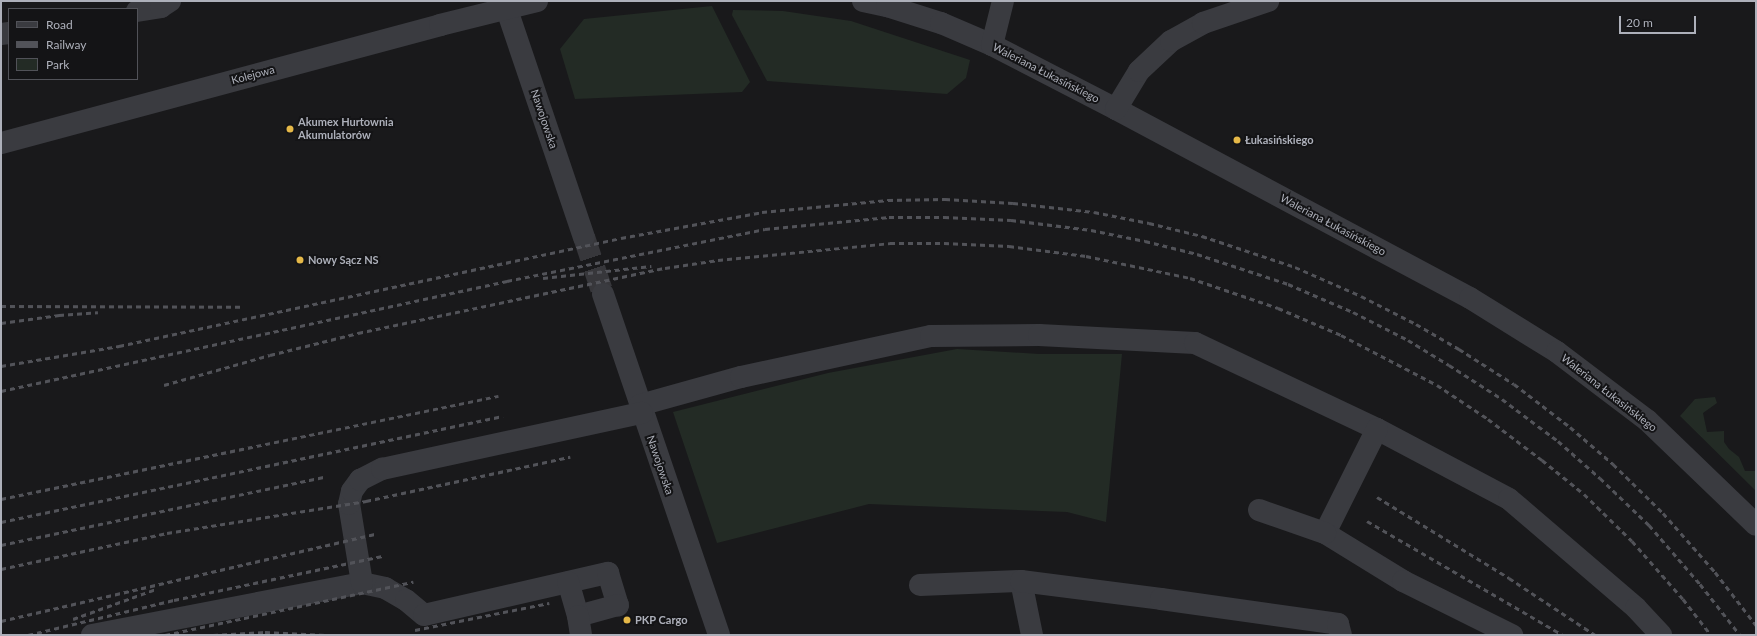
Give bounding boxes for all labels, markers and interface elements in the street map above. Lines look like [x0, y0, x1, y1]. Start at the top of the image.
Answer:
legend [8, 8, 138, 80]
scale bar [1621, 8, 1698, 34]
text: 20 m [1626, 15, 1653, 30]
text: Road [46, 17, 73, 32]
text: Railway [46, 37, 86, 52]
street label: Waleriana Łukasińskiego [990, 40, 1102, 106]
text: Park [46, 57, 69, 72]
street label: Kolejowa [230, 63, 276, 87]
street label: Nawojowska [528, 88, 560, 150]
place label: Akumex Hurtownia Akumulatorów [298, 116, 393, 142]
marker: Akumex Hurtownia Akumulatorów [285, 124, 295, 134]
place label: Łukasińskiego [1245, 133, 1314, 147]
marker: Łukasińskiego [1232, 135, 1242, 145]
street label: Waleriana Łukasińskiego [1278, 191, 1388, 259]
place label: Nowy Sącz NS [308, 253, 379, 267]
marker: Nowy Sącz NS [295, 255, 305, 265]
street label: Waleriana Łukasińskiego [1558, 351, 1660, 435]
street label: Nawojowska [644, 434, 676, 496]
place label: PKP Cargo [635, 613, 688, 627]
marker: PKP Cargo [622, 615, 632, 625]

